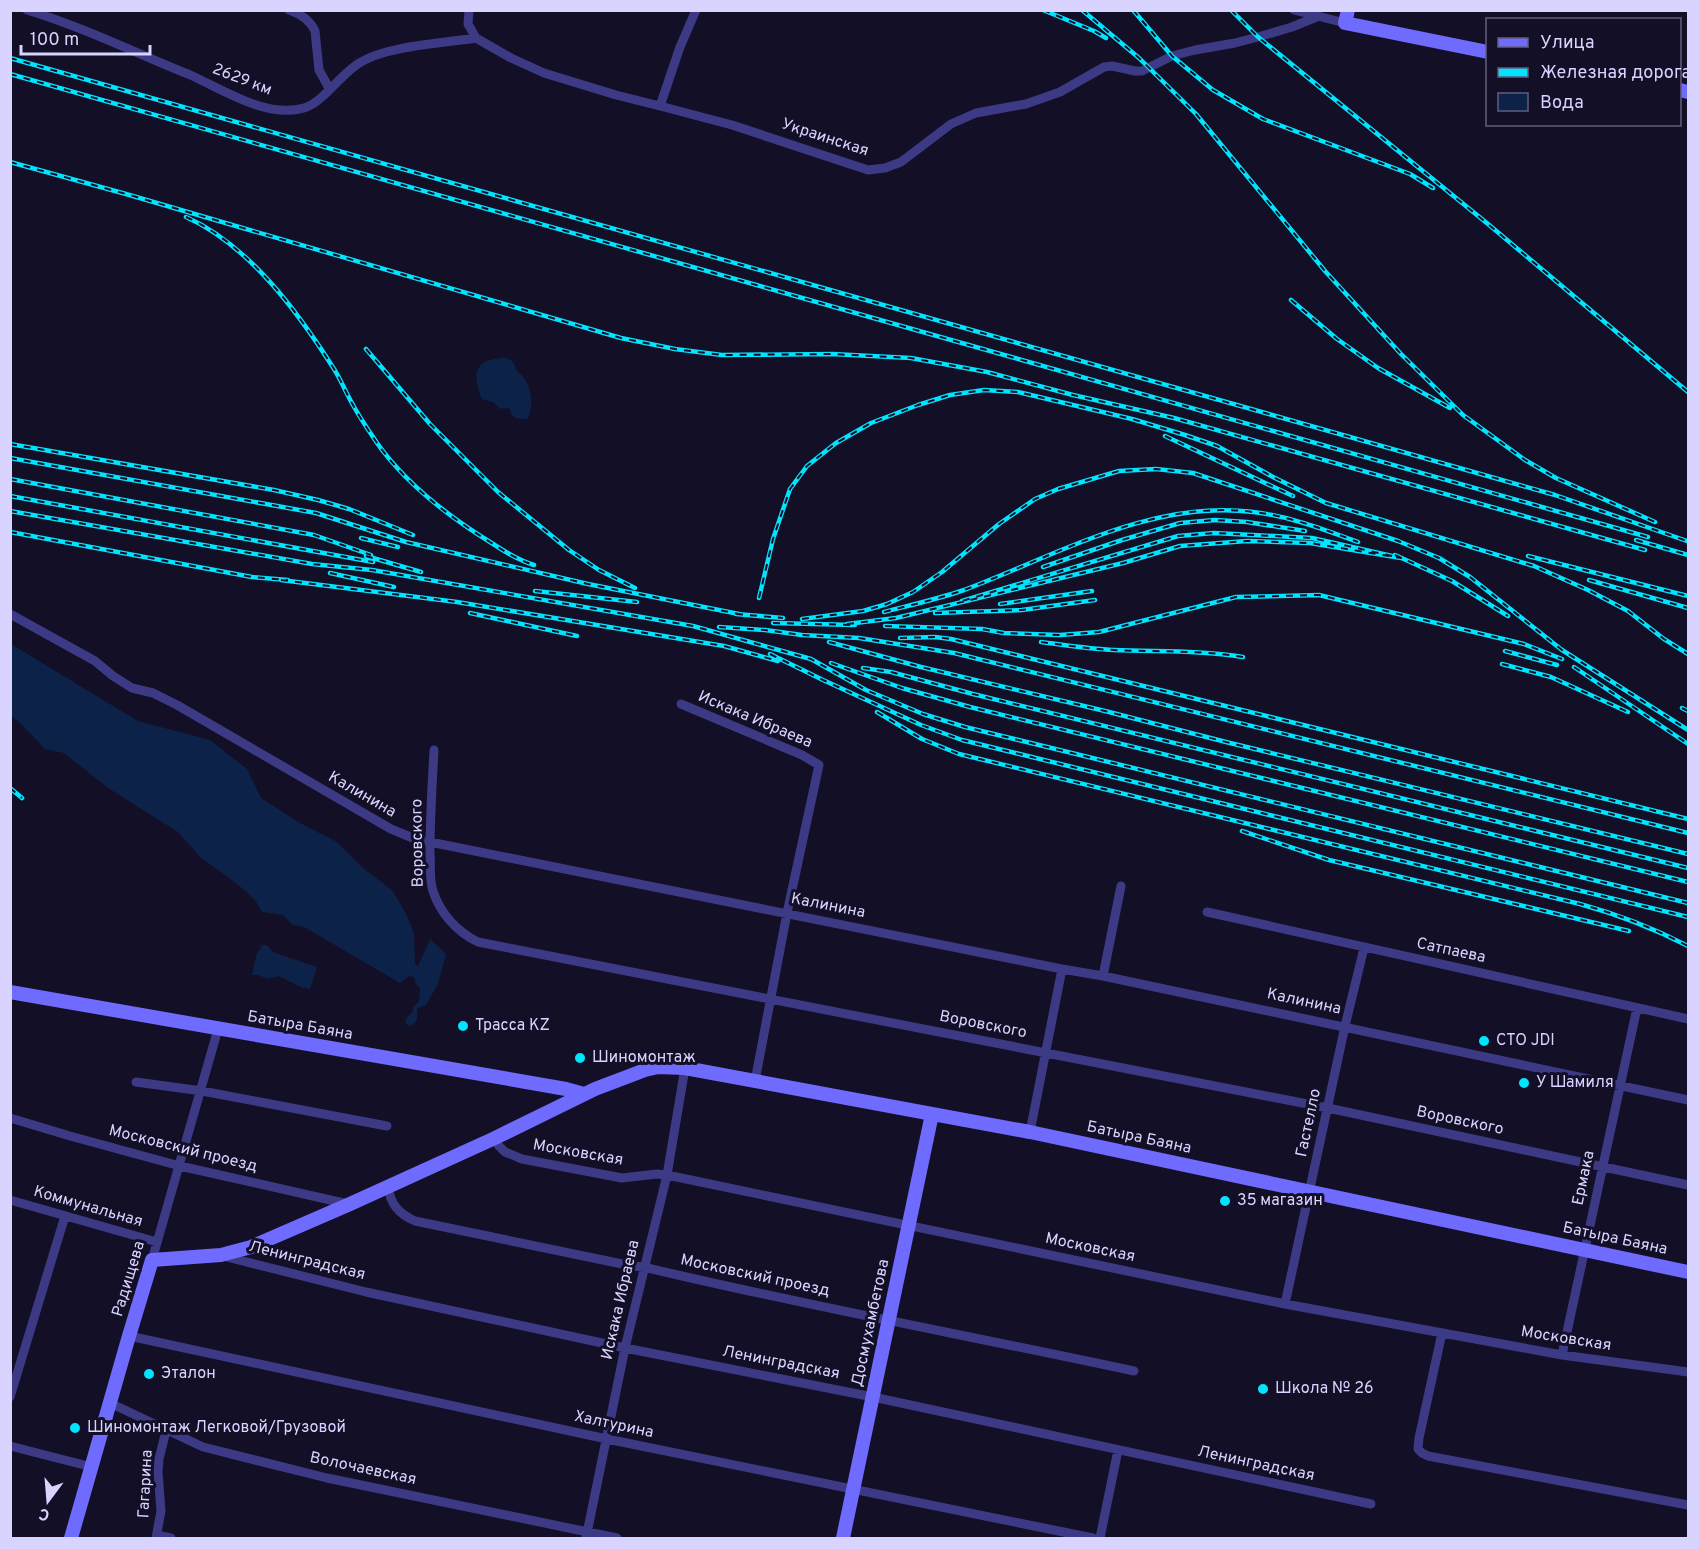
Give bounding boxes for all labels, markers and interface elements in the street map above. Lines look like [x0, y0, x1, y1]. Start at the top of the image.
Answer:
scale bar [21, 18, 150, 56]
legend [1486, 18, 1681, 126]
text: 100 m [30, 29, 79, 52]
text: Улица [1540, 32, 1594, 55]
street label: 2629 км [209, 59, 275, 101]
text: Железная дорога [1540, 62, 1691, 85]
text: Вода [1540, 92, 1584, 115]
street label: Украинская [779, 115, 871, 161]
street label: Искака Ибраева [695, 687, 815, 753]
street label: Калинина [324, 767, 400, 823]
street label: Воровского [407, 798, 429, 887]
street label: Калинина [789, 889, 867, 923]
street label: Сатпаева [1415, 934, 1487, 968]
street label: Калинина [1265, 984, 1343, 1020]
street label: Батыра Баяна [246, 1007, 354, 1045]
street label: Воровского [938, 1007, 1028, 1043]
place label: Трасса KZ [475, 1016, 550, 1036]
marker: Трасса KZ [456, 1019, 470, 1033]
place label: СТО JDI [1496, 1031, 1555, 1051]
marker: СТО JDI [1477, 1034, 1491, 1048]
place label: Шиномонтаж [592, 1048, 696, 1068]
marker: Шиномонтаж [573, 1051, 587, 1065]
place label: У Шамиля [1536, 1073, 1614, 1093]
marker: У Шамиля [1517, 1076, 1531, 1090]
street label: Гастелло [1292, 1087, 1326, 1159]
street label: Воровского [1415, 1102, 1505, 1140]
street label: Батыра Баяна [1085, 1117, 1193, 1159]
street label: Московский проезд [107, 1121, 259, 1177]
street label: Московская [531, 1135, 625, 1171]
street label: Ермака [1568, 1149, 1600, 1207]
street label: Коммунальная [31, 1182, 145, 1232]
place label: 35 магазин [1237, 1191, 1323, 1211]
marker: 35 магазин [1218, 1194, 1232, 1208]
street label: Батыра Баяна [1561, 1218, 1669, 1260]
street label: Московская [1043, 1229, 1137, 1267]
street label: Ленинградская [247, 1237, 367, 1285]
street label: Искака Ибраева [597, 1238, 645, 1362]
street label: Радищева [108, 1239, 150, 1319]
street label: Московский проезд [678, 1250, 832, 1302]
street label: Досмухамбетова [848, 1257, 894, 1389]
street label: Московская [1519, 1322, 1613, 1356]
street label: Ленинградская [720, 1342, 842, 1384]
place label: Эталон [161, 1364, 216, 1384]
marker: Эталон [142, 1367, 156, 1381]
place label: Школа № 26 [1275, 1379, 1374, 1399]
marker: Школа № 26 [1256, 1382, 1270, 1396]
street label: Халтурина [572, 1407, 656, 1443]
place label: Шиномонтаж Легковой/Грузовой [87, 1418, 346, 1438]
marker: Шиномонтаж Легковой/Грузовой [68, 1421, 82, 1435]
street label: Ленинградская [1195, 1442, 1317, 1486]
street label: Волочаевская [308, 1448, 418, 1490]
street label: Гагарина [134, 1449, 158, 1519]
north arrow [18, 1471, 78, 1531]
text: С [37, 1502, 52, 1525]

